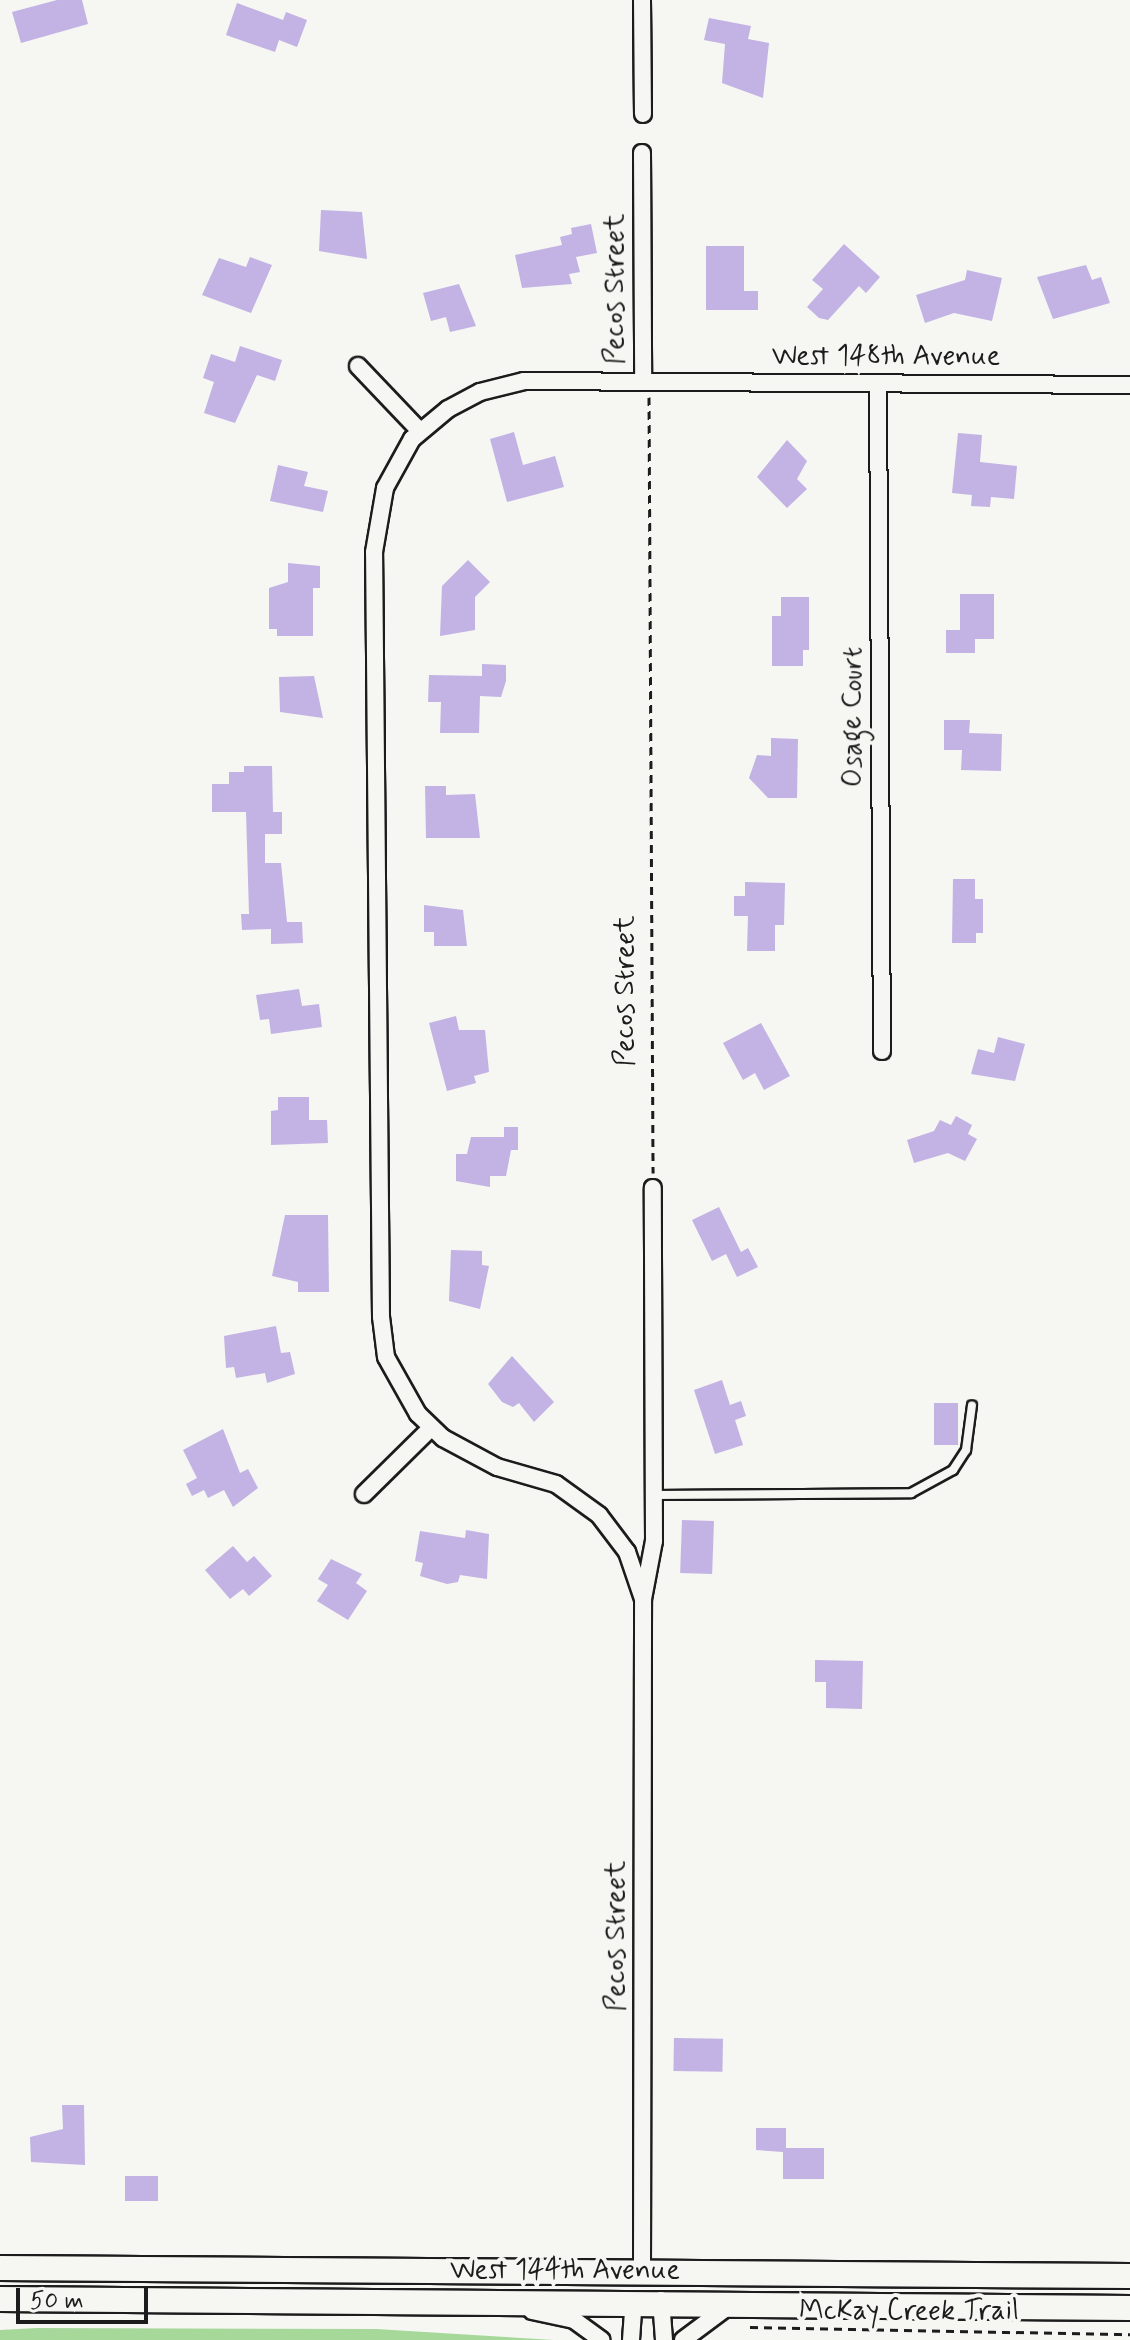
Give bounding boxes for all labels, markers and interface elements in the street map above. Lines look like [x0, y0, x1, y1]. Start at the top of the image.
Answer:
street label: Pecos Street [599, 213, 633, 365]
street label: West 148th Avenue [772, 340, 1000, 374]
street label: Osage Court [837, 644, 871, 790]
street label: Pecos Street [609, 915, 643, 1067]
street label: Pecos Street [600, 1860, 634, 2012]
street label: West 144th Avenue [450, 2254, 680, 2288]
scale bar [20, 2272, 152, 2322]
text: 50 m [30, 2286, 84, 2317]
street label: McKay Creek Trail [801, 2295, 1017, 2329]

